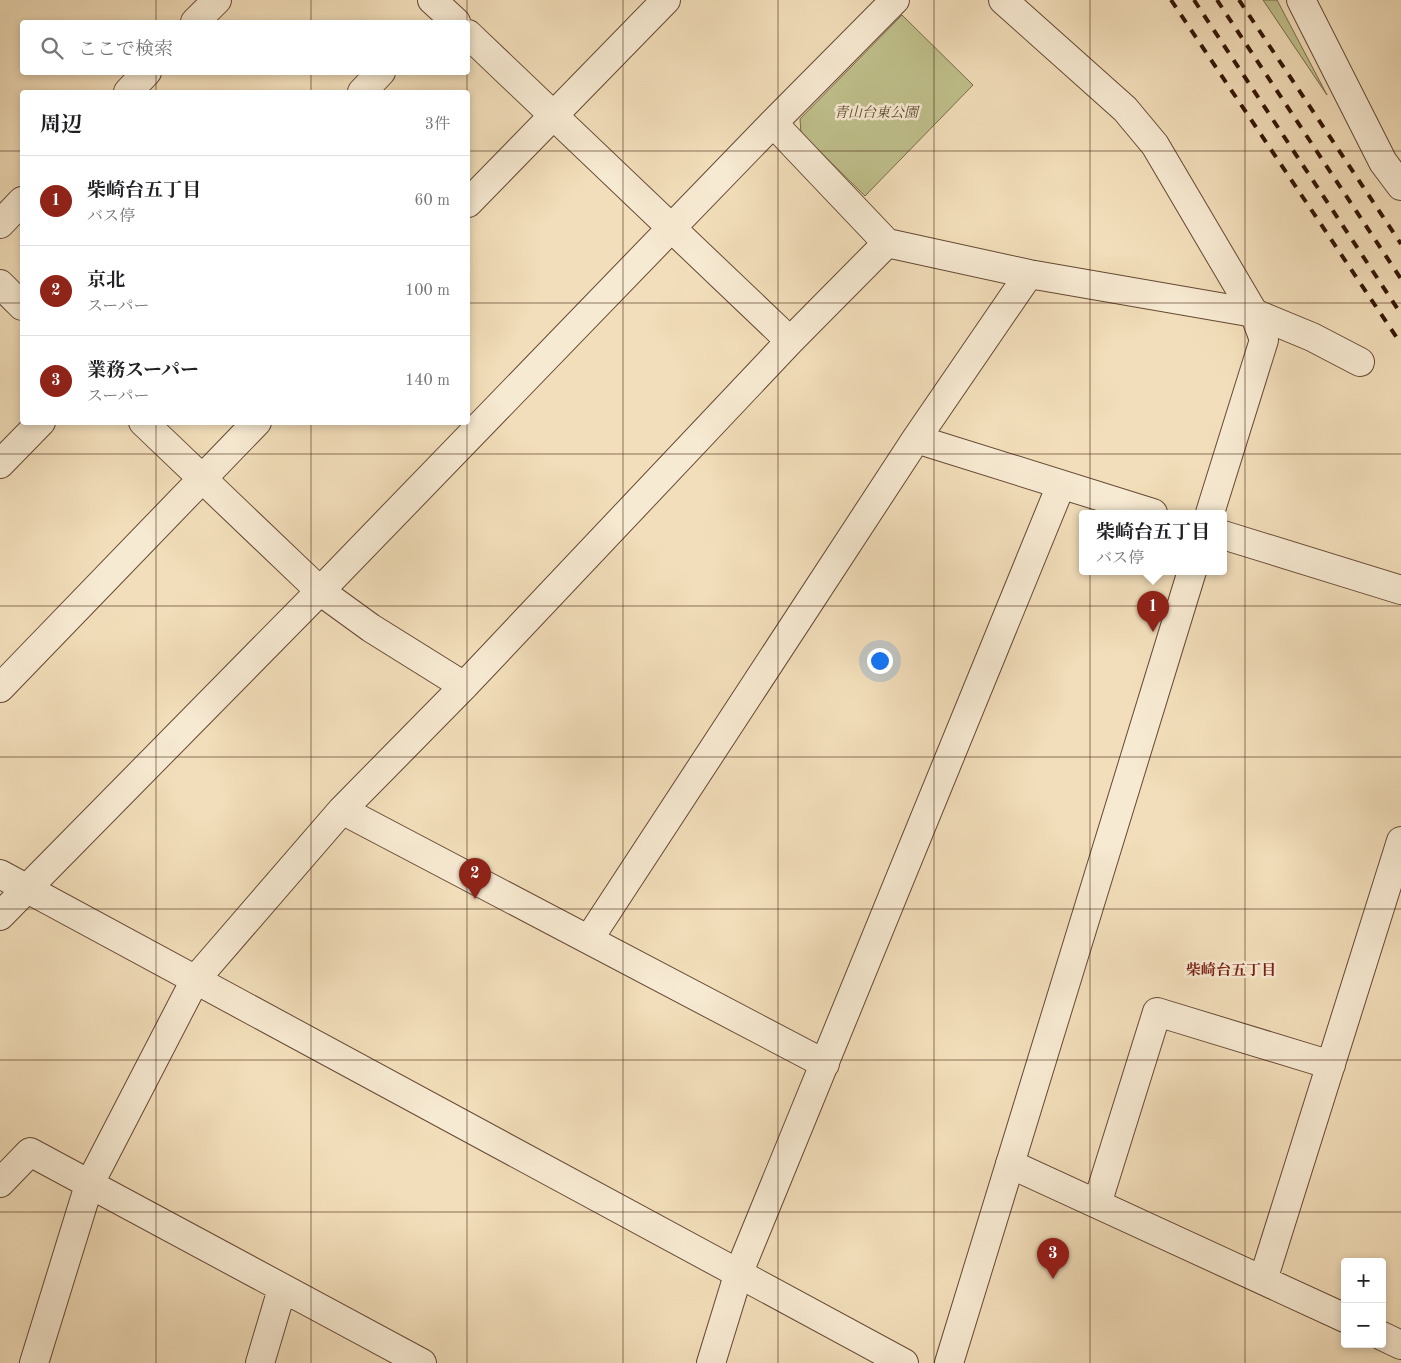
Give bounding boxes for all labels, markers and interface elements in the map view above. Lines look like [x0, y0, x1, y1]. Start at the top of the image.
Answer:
search box [20, 20, 470, 75]
icon: search [38, 34, 66, 62]
text: ここで検索 [78, 41, 173, 60]
park label: 青山台東公園 [834, 105, 920, 120]
text: 周辺 [40, 115, 82, 136]
text: 3件 [425, 117, 450, 133]
text: 柴崎台五丁目 [87, 182, 201, 201]
text: 1 [51, 193, 61, 209]
text: 60 m [414, 193, 450, 209]
text: バス停 [87, 209, 135, 225]
text: 京北 [87, 272, 125, 291]
text: 2 [51, 283, 61, 299]
text: 100 m [405, 283, 450, 299]
text: スーパー [87, 299, 149, 315]
text: 業務スーパー [87, 362, 199, 381]
text: 3 [51, 373, 61, 389]
text: 140 m [405, 373, 450, 389]
text: スーパー [87, 389, 149, 405]
popup [1079, 510, 1227, 575]
text: 柴崎台五丁目 [1096, 524, 1210, 543]
text: バス停 [1096, 551, 1144, 567]
pin: 1 [1137, 591, 1169, 632]
your location [867, 648, 893, 674]
pin: 2 [459, 858, 491, 899]
district label: 柴崎台五丁目 [1186, 961, 1276, 979]
pin: 3 [1037, 1238, 1069, 1279]
map controls [1341, 1258, 1386, 1348]
button: + [1341, 1258, 1386, 1303]
button: − [1341, 1303, 1386, 1348]

